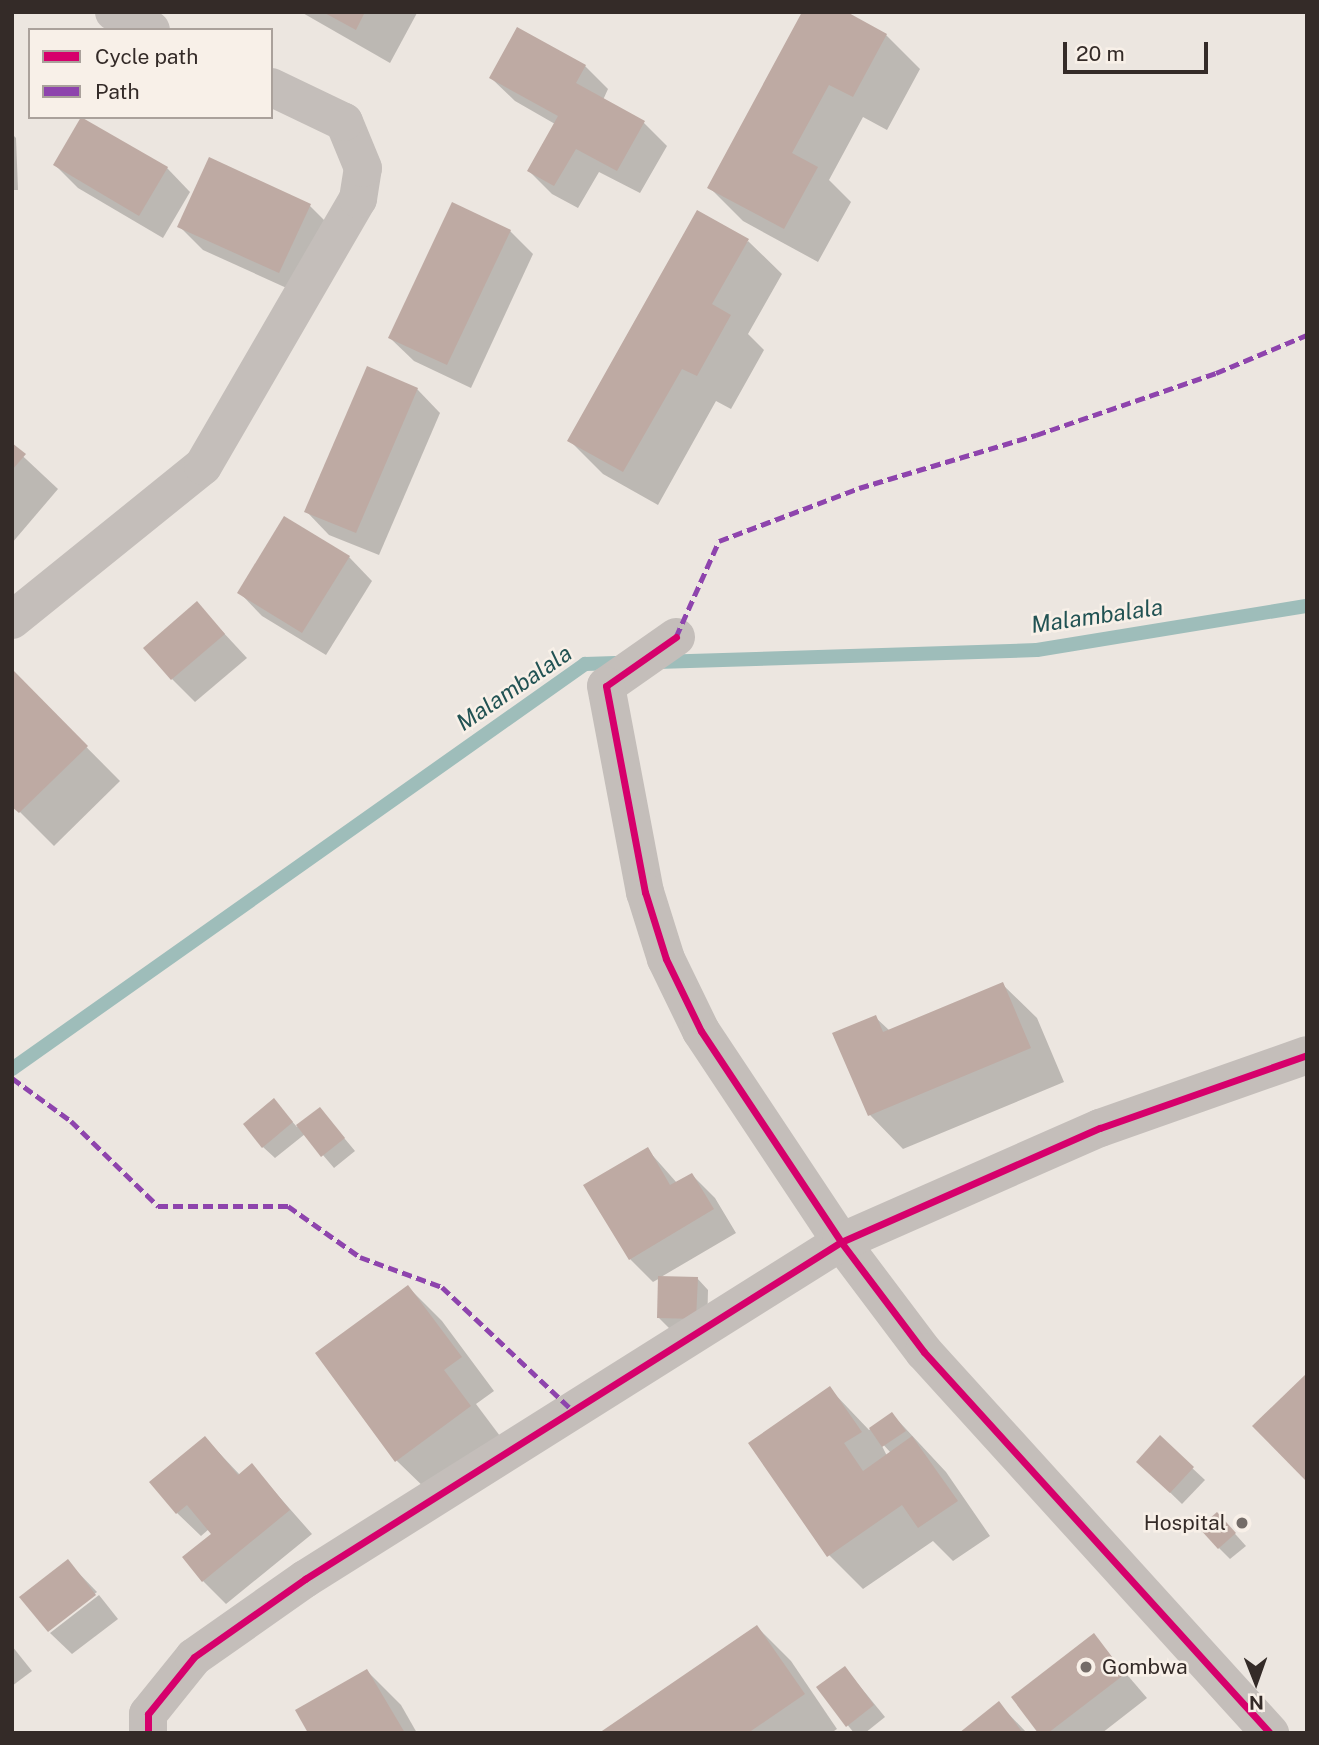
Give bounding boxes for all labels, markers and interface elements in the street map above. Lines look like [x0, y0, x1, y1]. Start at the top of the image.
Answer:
legend [28, 28, 273, 119]
scale bar [1067, 28, 1212, 72]
text: 20 m [1076, 41, 1125, 66]
text: Cycle path [95, 44, 198, 69]
text: Path [95, 79, 140, 104]
water label: Malambalala [1029, 593, 1165, 639]
water label: Malambalala [451, 639, 577, 737]
place label: Hospital [1144, 1510, 1226, 1536]
marker: Hospital [1232, 1513, 1252, 1533]
north arrow [1221, 1647, 1291, 1717]
place label: Gombwa [1102, 1654, 1188, 1680]
marker: Gombwa [1076, 1657, 1096, 1677]
text: N [1249, 1692, 1264, 1714]

